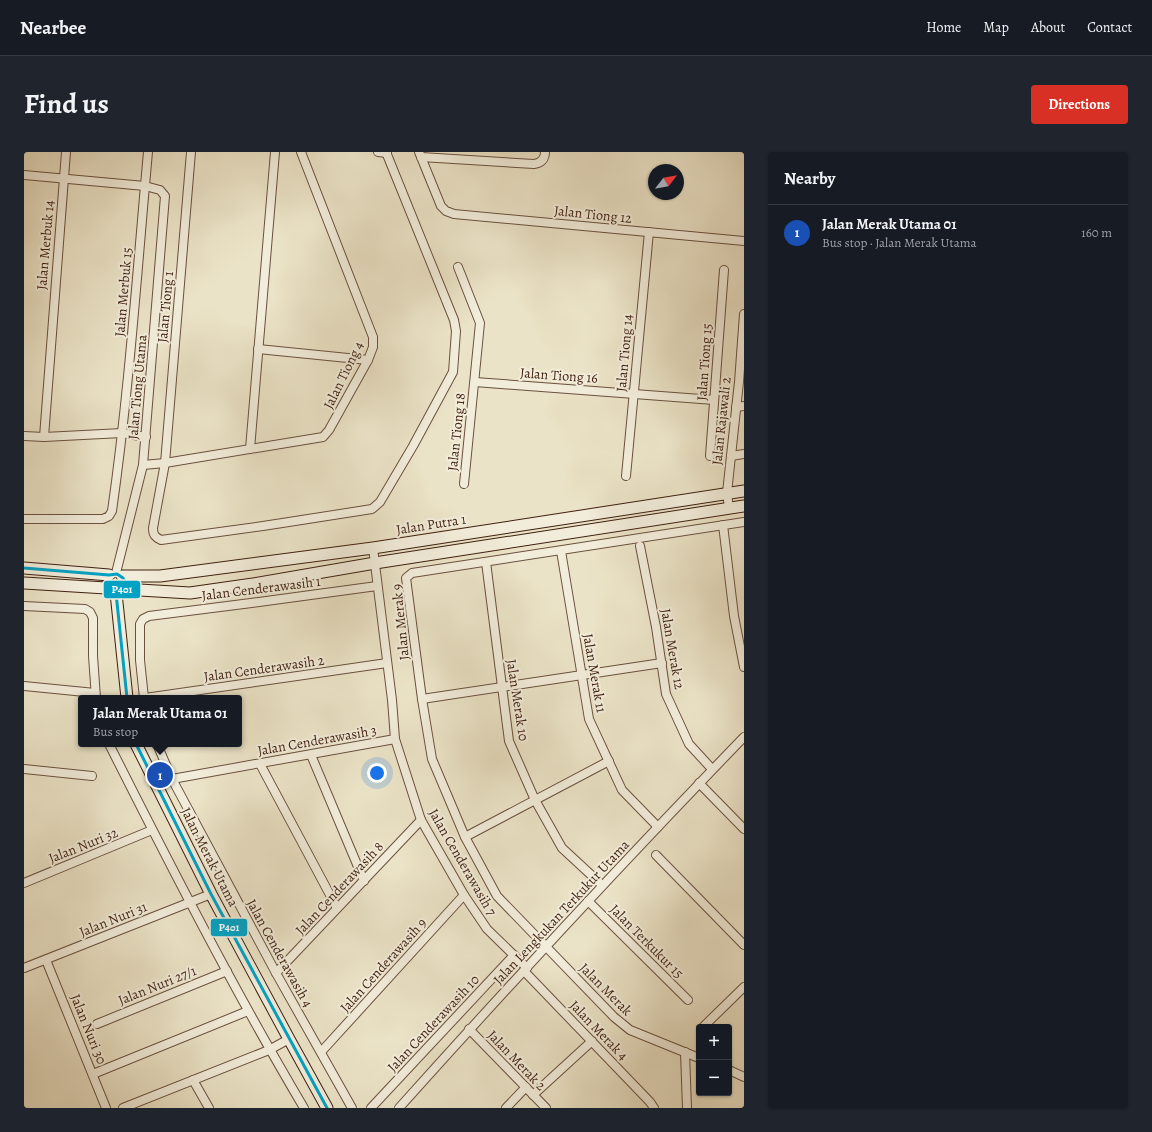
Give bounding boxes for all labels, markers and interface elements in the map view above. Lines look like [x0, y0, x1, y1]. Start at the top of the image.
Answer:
text: Nearbee [20, 15, 86, 41]
text: Home [926, 18, 961, 37]
text: Map [983, 18, 1009, 37]
text: About [1031, 18, 1065, 37]
text: Contact [1087, 18, 1132, 37]
text: Find us [24, 85, 109, 123]
button: Directions [1031, 85, 1128, 124]
north arrow [648, 164, 684, 200]
text: Nearby [784, 167, 835, 190]
street label: Jalan Merbuk 14 [32, 199, 59, 291]
street label: Jalan Tiong 12 [553, 201, 633, 228]
text: Jalan Merak Utama 01 [822, 214, 957, 234]
text: 1 [795, 224, 799, 241]
text: 160 m [1081, 224, 1112, 241]
text: Bus stop · Jalan Merak Utama [822, 234, 977, 251]
street label: Jalan Merbuk 15 [110, 247, 137, 337]
street label: Jalan Tiong 1 [153, 270, 178, 343]
street label: Jalan Tiong 14 [612, 313, 637, 393]
street label: Jalan Tiong 15 [692, 323, 717, 401]
street label: Jalan Tiong Utama [123, 333, 152, 440]
street label: Jalan Tiong 4 [319, 338, 368, 412]
street label: Jalan Tiong 16 [519, 363, 599, 388]
street label: Jalan Rajawali 2 [707, 376, 736, 466]
street label: Jalan Tiong 18 [443, 392, 470, 472]
street label: Jalan Putra 1 [395, 510, 467, 539]
street label: Jalan Cenderawasih 1 [201, 572, 322, 605]
line badge: P401 [103, 580, 141, 599]
text: P401 [112, 582, 133, 597]
street label: Jalan Merak 9 [387, 583, 414, 661]
street label: Jalan Merak 12 [656, 607, 689, 691]
street label: Jalan Merak 11 [578, 632, 611, 714]
street label: Jalan Cenderawasih 2 [203, 651, 326, 686]
street label: Jalan Merak 10 [502, 658, 533, 742]
popup [78, 695, 242, 747]
text: Jalan Merak Utama 01 [93, 703, 227, 723]
street label: Jalan Cenderawasih 3 [256, 721, 378, 760]
text: Bus stop [93, 723, 138, 740]
pin: 1 [147, 760, 173, 790]
your location [367, 763, 387, 783]
street label: Jalan Merak Utama [176, 804, 243, 911]
street label: Jalan Cenderawasih 7 [424, 805, 501, 919]
street label: Jalan Nuri 32 [46, 823, 121, 868]
street label: Jalan Lengkukan Terkukur Utama [489, 835, 634, 989]
street label: Jalan Cenderawasih 8 [291, 837, 388, 939]
street label: Jalan Cenderawasih 4 [242, 896, 317, 1011]
street label: Jalan Nuri 31 [77, 897, 150, 942]
street label: Jalan Terkukur 15 [605, 900, 688, 983]
street label: Jalan Cenderawasih 9 [336, 914, 431, 1017]
line badge: P401 [210, 918, 248, 937]
text: P401 [219, 920, 240, 935]
street label: Jalan Merak [575, 959, 636, 1020]
street label: Jalan Nuri 27/1 [115, 961, 199, 1010]
street label: Jalan Cenderawasih 10 [383, 970, 484, 1076]
street label: Jalan Nuri 30 [66, 991, 111, 1067]
street label: Jalan Merak 4 [565, 996, 632, 1065]
map controls [696, 1024, 732, 1096]
button: + [696, 1024, 732, 1060]
street label: Jalan Merak 2 [483, 1026, 550, 1095]
button: − [696, 1060, 732, 1096]

